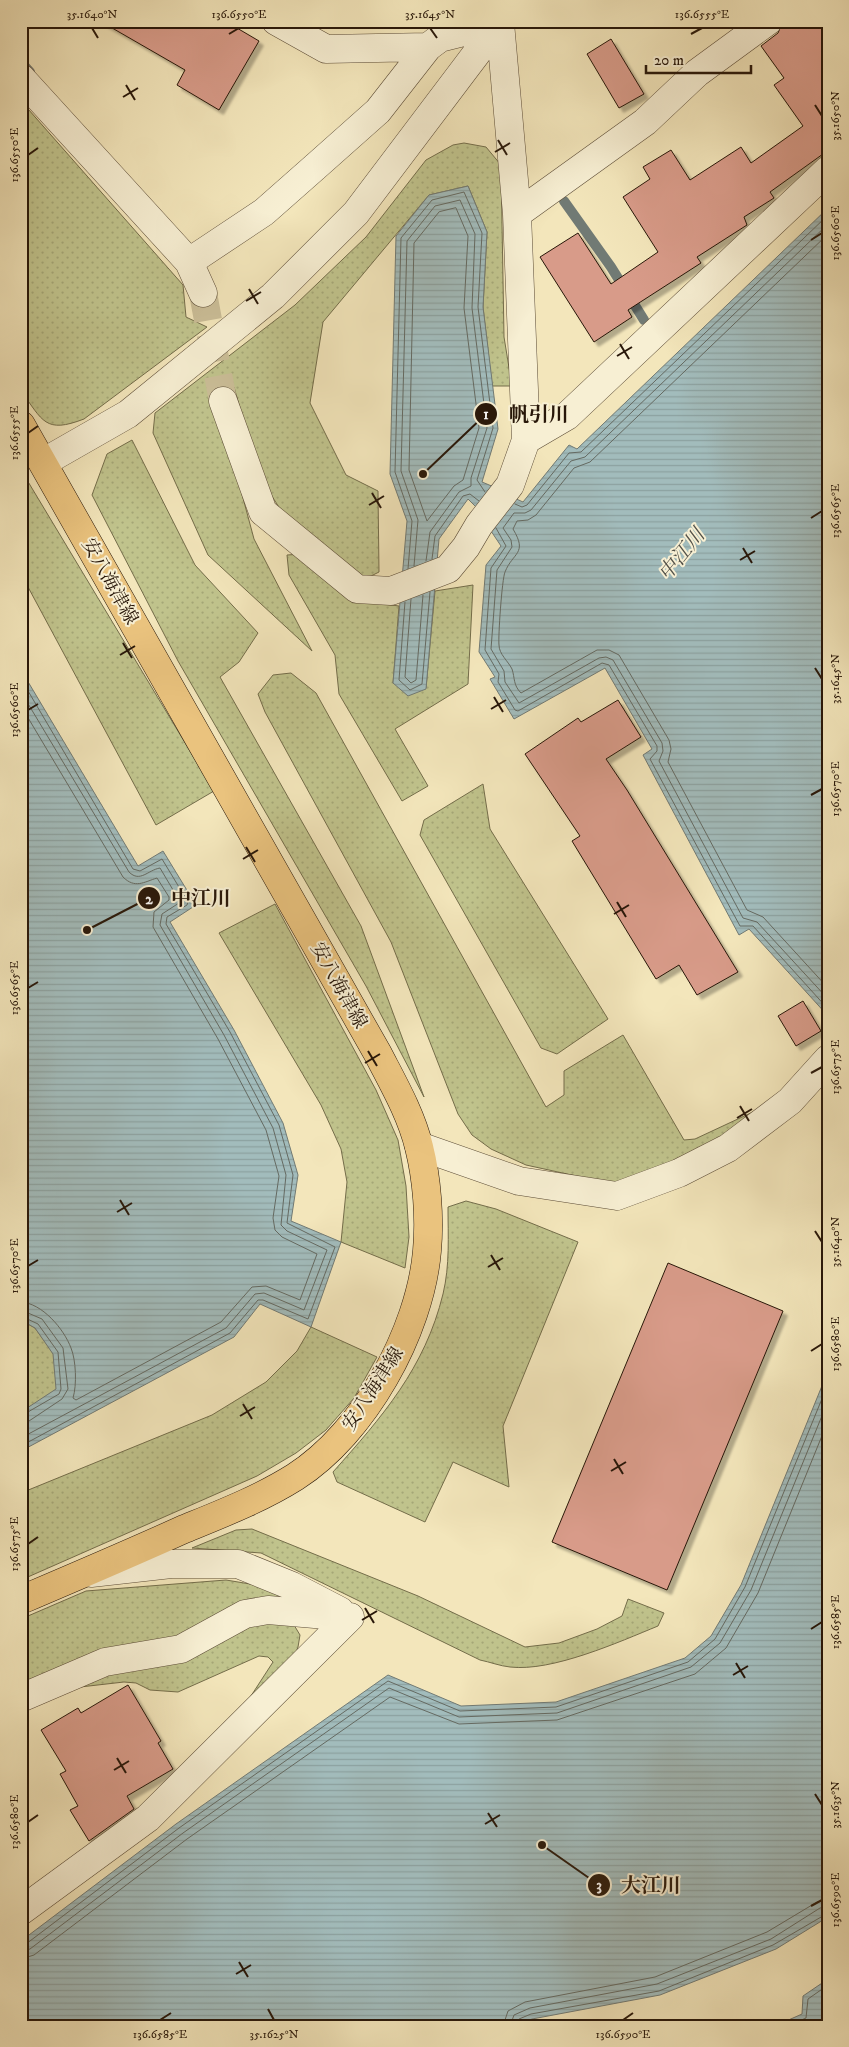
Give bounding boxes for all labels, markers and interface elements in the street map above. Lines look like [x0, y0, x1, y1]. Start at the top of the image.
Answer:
text: 35.1640°N [67, 7, 117, 22]
text: 136.6550°E [212, 7, 267, 22]
text: 35.1645°N [405, 7, 455, 22]
text: 136.6555°E [675, 7, 730, 22]
scale bar [646, 42, 752, 74]
text: 20 m [654, 51, 684, 70]
text: 35.1650°N [828, 91, 843, 141]
text: 136.6550°E [7, 127, 22, 182]
text: 136.6560°E [828, 205, 843, 261]
callout: 帆引川 [474, 396, 579, 431]
text: 帆引川 [509, 403, 569, 428]
text: 136.6555°E [7, 405, 22, 460]
text: 1 [483, 405, 489, 424]
text: 136.6565°E [828, 483, 843, 538]
water label: 中江川 [654, 522, 712, 586]
street label: 安八海津線 [77, 535, 143, 629]
text: 35.1645°N [828, 654, 843, 704]
text: 136.6560°E [7, 682, 22, 738]
text: 136.6570°E [828, 761, 843, 817]
callout: 中江川 [136, 881, 241, 916]
text: 中江川 [171, 887, 231, 912]
text: 2 [145, 890, 153, 909]
street label: 安八海津線 [306, 939, 372, 1033]
text: 136.6565°E [7, 960, 22, 1015]
text: 136.6575°E [828, 1039, 843, 1094]
text: 35.1640°N [828, 1217, 843, 1267]
text: 136.6570°E [7, 1238, 22, 1294]
text: 136.6580°E [828, 1316, 843, 1371]
street label: 安八海津線 [338, 1343, 409, 1435]
text: 136.6575°E [7, 1516, 22, 1571]
text: 136.6585°E [828, 1594, 843, 1649]
text: 35.1635°N [828, 1781, 843, 1829]
text: 136.6580°E [7, 1794, 22, 1849]
callout: 大江川 [586, 1867, 691, 1902]
text: 136.6590°E [828, 1872, 843, 1927]
text: 大江川 [621, 1874, 681, 1899]
text: 3 [596, 1876, 602, 1895]
text: 136.6585°E [133, 2027, 188, 2042]
text: 35.1625°N [249, 2027, 299, 2042]
text: 136.6590°E [596, 2027, 651, 2042]

